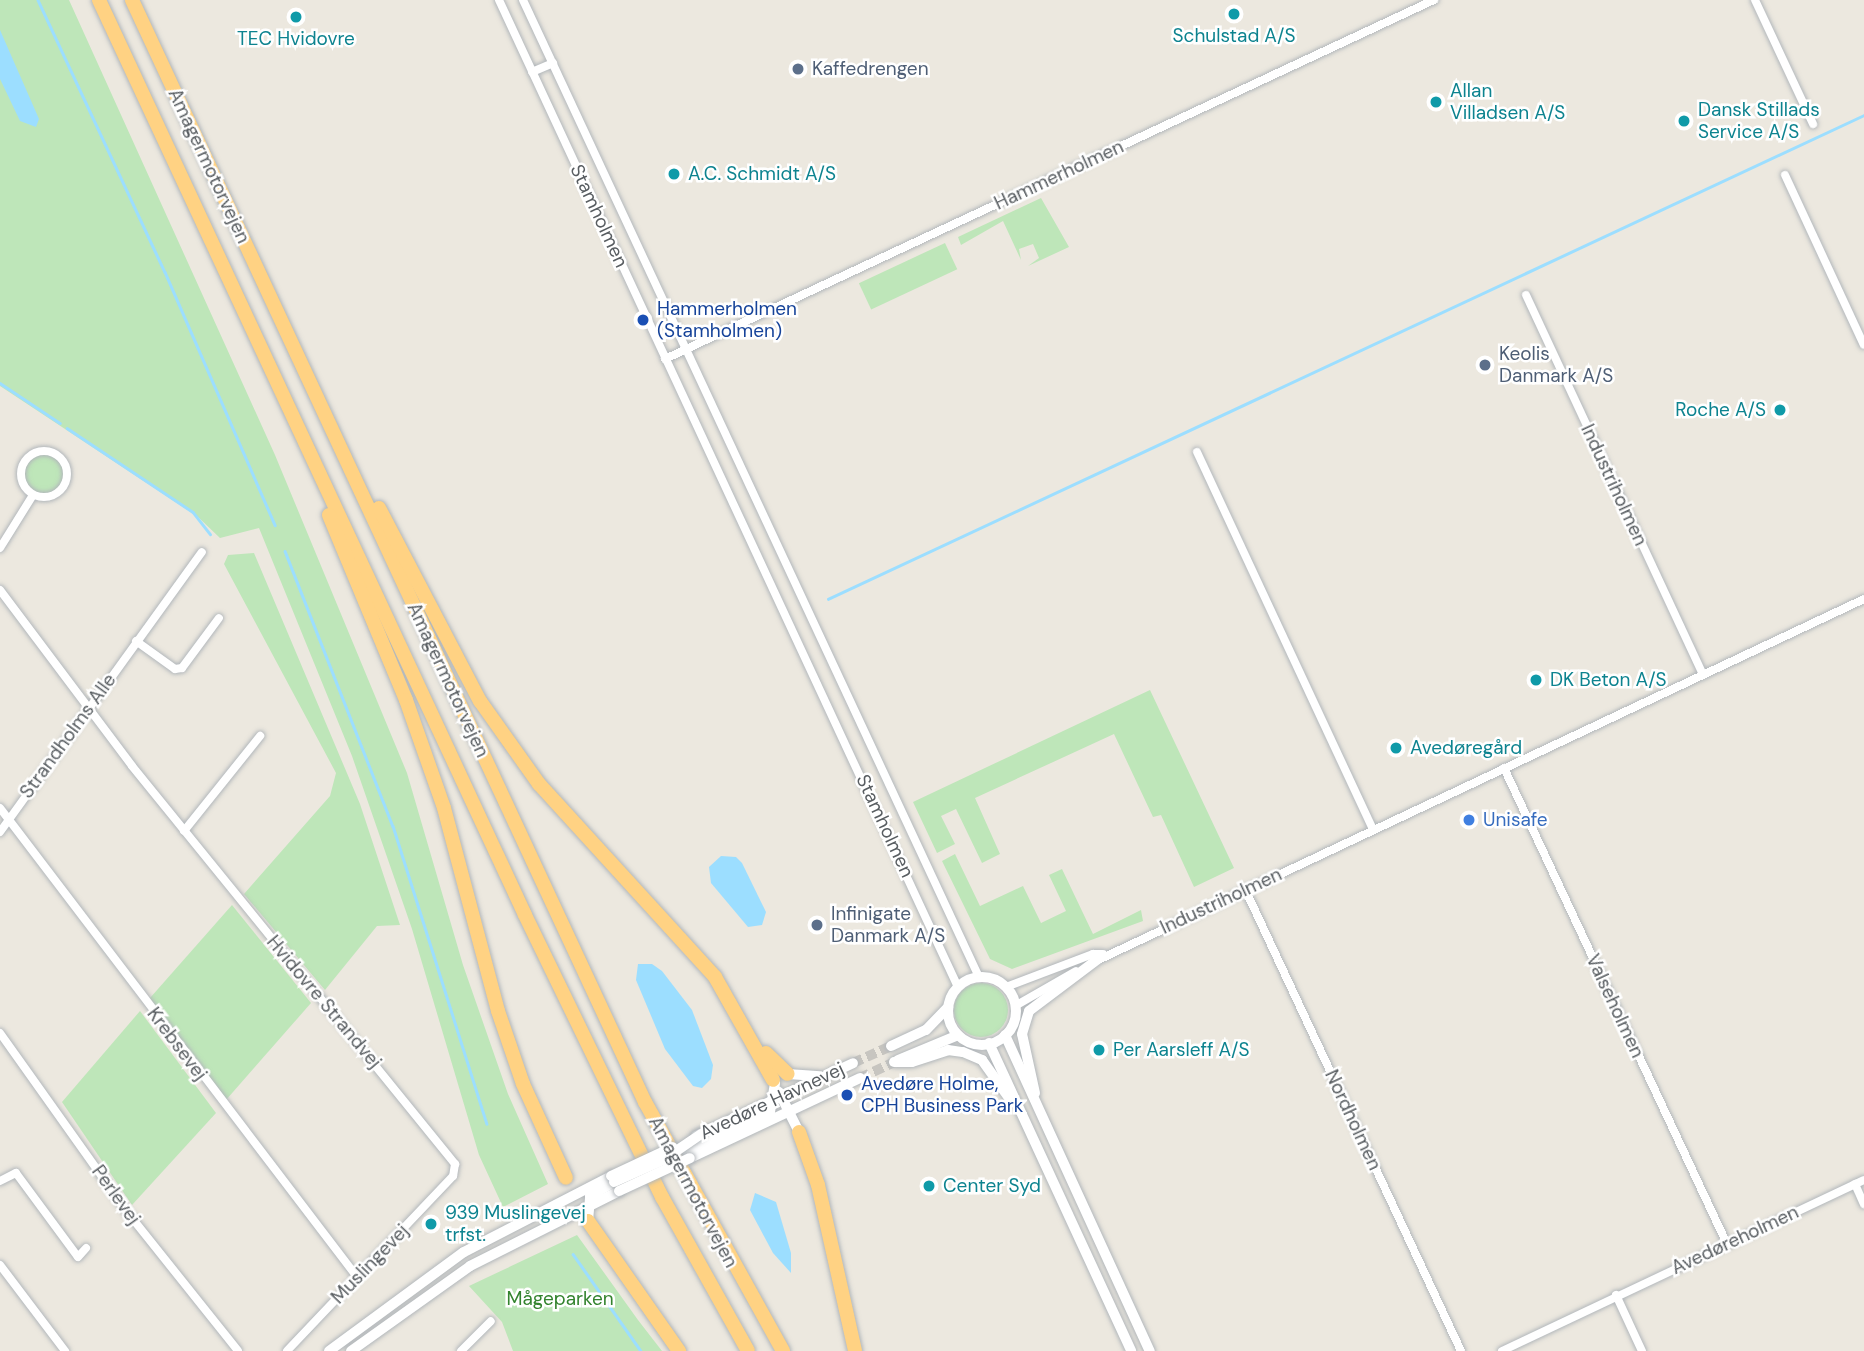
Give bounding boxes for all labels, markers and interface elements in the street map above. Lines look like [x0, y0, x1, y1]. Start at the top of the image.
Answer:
marker: Schulstad A/S [1226, 6, 1242, 22]
marker: TEC Hvidovre [288, 9, 304, 25]
place label: Schulstad A/S [1173, 25, 1295, 47]
place label: TEC Hvidovre [237, 28, 355, 50]
place label: Kaffedrengen [812, 58, 929, 80]
marker: Kaffedrengen [790, 61, 806, 77]
place label: Allan Villadsen A/S [1450, 80, 1565, 124]
street label: Amagermotorvejen [163, 85, 255, 247]
marker: Allan Villadsen A/S [1428, 94, 1444, 110]
place label: Dansk Stillads Service A/S [1698, 99, 1820, 143]
marker: Dansk Stillads Service A/S [1676, 113, 1692, 129]
street label: Hammerholmen [991, 135, 1127, 215]
street label: Stamholmen [565, 161, 633, 271]
place label: A.C. Schmidt A/S [688, 163, 836, 185]
marker: A.C. Schmidt A/S [666, 166, 682, 182]
place label: Hammerholmen (Stamholmen) [657, 298, 797, 342]
marker: Hammerholmen (Stamholmen) [635, 312, 651, 328]
place label: Keolis Danmark A/S [1499, 343, 1613, 387]
marker: Keolis Danmark A/S [1477, 357, 1493, 373]
place label: Roche A/S [1675, 399, 1766, 421]
marker: Roche A/S [1772, 402, 1788, 418]
street label: Industriholmen [1576, 421, 1652, 549]
street label: Amagermotorvejen [402, 599, 494, 761]
street label: Strandholms Alle [15, 669, 121, 803]
place label: DK Beton A/S [1550, 669, 1667, 691]
marker: DK Beton A/S [1528, 672, 1544, 688]
place label: Avedøregård [1410, 737, 1522, 759]
marker: Avedøregård [1388, 740, 1404, 756]
street label: Stamholmen [851, 771, 919, 881]
place label: Unisafe [1483, 809, 1548, 831]
marker: Unisafe [1461, 812, 1477, 828]
street label: Industriholmen [1157, 863, 1285, 939]
place label: Infinigate Danmark A/S [831, 903, 945, 947]
marker: Infinigate Danmark A/S [809, 917, 825, 933]
street label: Hvidovre Strandvej [262, 931, 386, 1073]
street label: Valseholmen [1581, 951, 1649, 1061]
street label: Krebsevej [142, 1003, 212, 1085]
place label: Per Aarsleff A/S [1113, 1039, 1250, 1061]
marker: Per Aarsleff A/S [1091, 1042, 1107, 1058]
street label: Avedøre Havnevej [696, 1058, 848, 1144]
street label: Nordholmen [1320, 1066, 1386, 1174]
place label: Avedøre Holme, CPH Business Park [861, 1073, 1023, 1117]
marker: Avedøre Holme, CPH Business Park [839, 1087, 855, 1103]
street label: Amagermotorvejen [644, 1113, 742, 1271]
street label: Perlevej [87, 1161, 145, 1229]
place label: Center Syd [943, 1175, 1041, 1197]
marker: Center Syd [921, 1178, 937, 1194]
street label: Avedøreholmen [1668, 1201, 1802, 1279]
place label: 939 Muslingevej trfst. [445, 1202, 586, 1246]
marker: 939 Muslingevej trfst. [423, 1216, 439, 1232]
street label: Muslingevej [326, 1220, 414, 1308]
park label: Mågeparken [506, 1288, 614, 1310]

